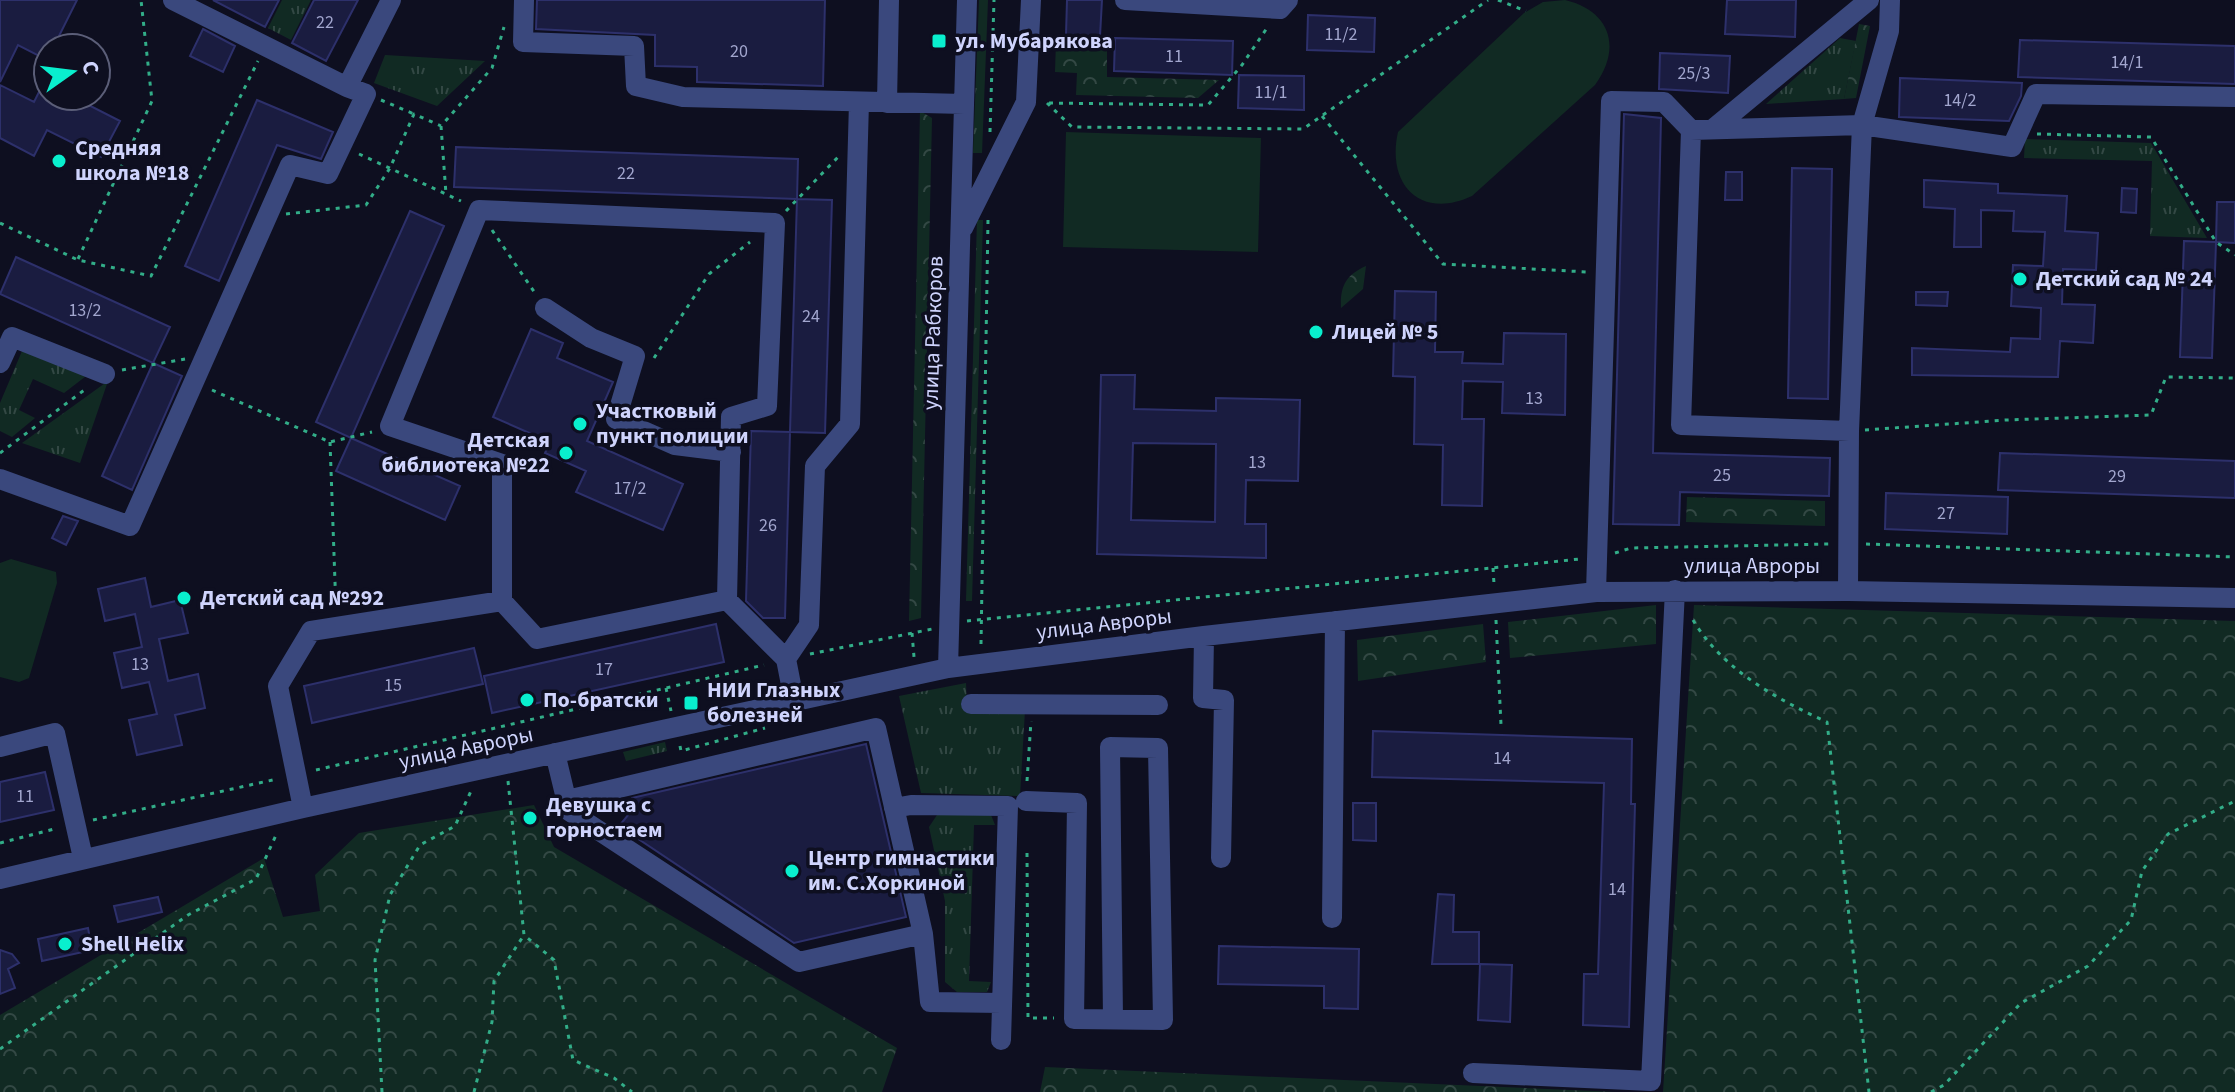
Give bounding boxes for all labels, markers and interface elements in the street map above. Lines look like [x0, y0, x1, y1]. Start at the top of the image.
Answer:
house number: 22 [316, 10, 334, 35]
house number: 11/2 [1324, 22, 1358, 47]
place label: ул. Мубарякова [955, 25, 1113, 57]
north arrow [32, 32, 112, 112]
marker: ул. Мубарякова [930, 32, 948, 50]
house number: 20 [730, 39, 748, 64]
house number: 11 [1165, 44, 1183, 69]
house number: 14/1 [2110, 50, 2144, 75]
text: С [73, 57, 108, 78]
house number: 25/3 [1677, 61, 1711, 86]
house number: 11/1 [1254, 80, 1288, 105]
house number: 14/2 [1943, 88, 1977, 113]
place label: Средняя школа №18 [75, 132, 189, 189]
marker: Средняя школа №18 [50, 152, 68, 170]
house number: 22 [617, 161, 635, 186]
street label: улица Рабкоров [914, 255, 952, 411]
place label: Детский сад № 24 [2036, 263, 2213, 295]
marker: Детский сад № 24 [2011, 270, 2029, 288]
house number: 13/2 [68, 298, 102, 323]
house number: 24 [802, 304, 820, 329]
place label: Лицей № 5 [1331, 316, 1438, 348]
marker: Лицей № 5 [1307, 323, 1325, 341]
house number: 13 [1525, 386, 1543, 411]
place label: Участковый пункт полиции [596, 395, 749, 452]
marker: Участковый пункт полиции [571, 415, 589, 433]
place label: Детская библиотека №22 [381, 424, 550, 481]
marker: Детская библиотека №22 [557, 444, 575, 462]
house number: 13 [1248, 450, 1266, 475]
house number: 25 [1713, 463, 1731, 488]
house number: 29 [2108, 464, 2126, 489]
house number: 17/2 [613, 476, 647, 501]
house number: 27 [1937, 501, 1955, 526]
house number: 26 [759, 513, 777, 538]
street label: улица Авроры [1684, 550, 1820, 582]
place label: Детский сад №292 [200, 582, 384, 614]
marker: Детский сад №292 [175, 589, 193, 607]
street label: улица Авроры [1034, 600, 1174, 648]
house number: 13 [131, 652, 149, 677]
house number: 17 [595, 657, 613, 682]
house number: 15 [384, 673, 402, 698]
place label: НИИ Глазных болезней [707, 674, 840, 731]
place label: По-братски [543, 684, 659, 716]
marker: По-братски [518, 691, 536, 709]
marker: НИИ Глазных болезней [682, 694, 700, 712]
street label: улица Авроры [396, 718, 536, 778]
house number: 14 [1493, 746, 1511, 771]
house number: 11 [16, 784, 34, 809]
place label: Девушка с горностаем [546, 789, 663, 846]
marker: Девушка с горностаем [521, 809, 539, 827]
place label: Центр гимнастики им. С.Хоркиной [808, 842, 995, 899]
marker: Центр гимнастики им. С.Хоркиной [783, 862, 801, 880]
house number: 14 [1608, 877, 1626, 902]
place label: Shell Helix [81, 928, 184, 960]
marker: Shell Helix [56, 935, 74, 953]

